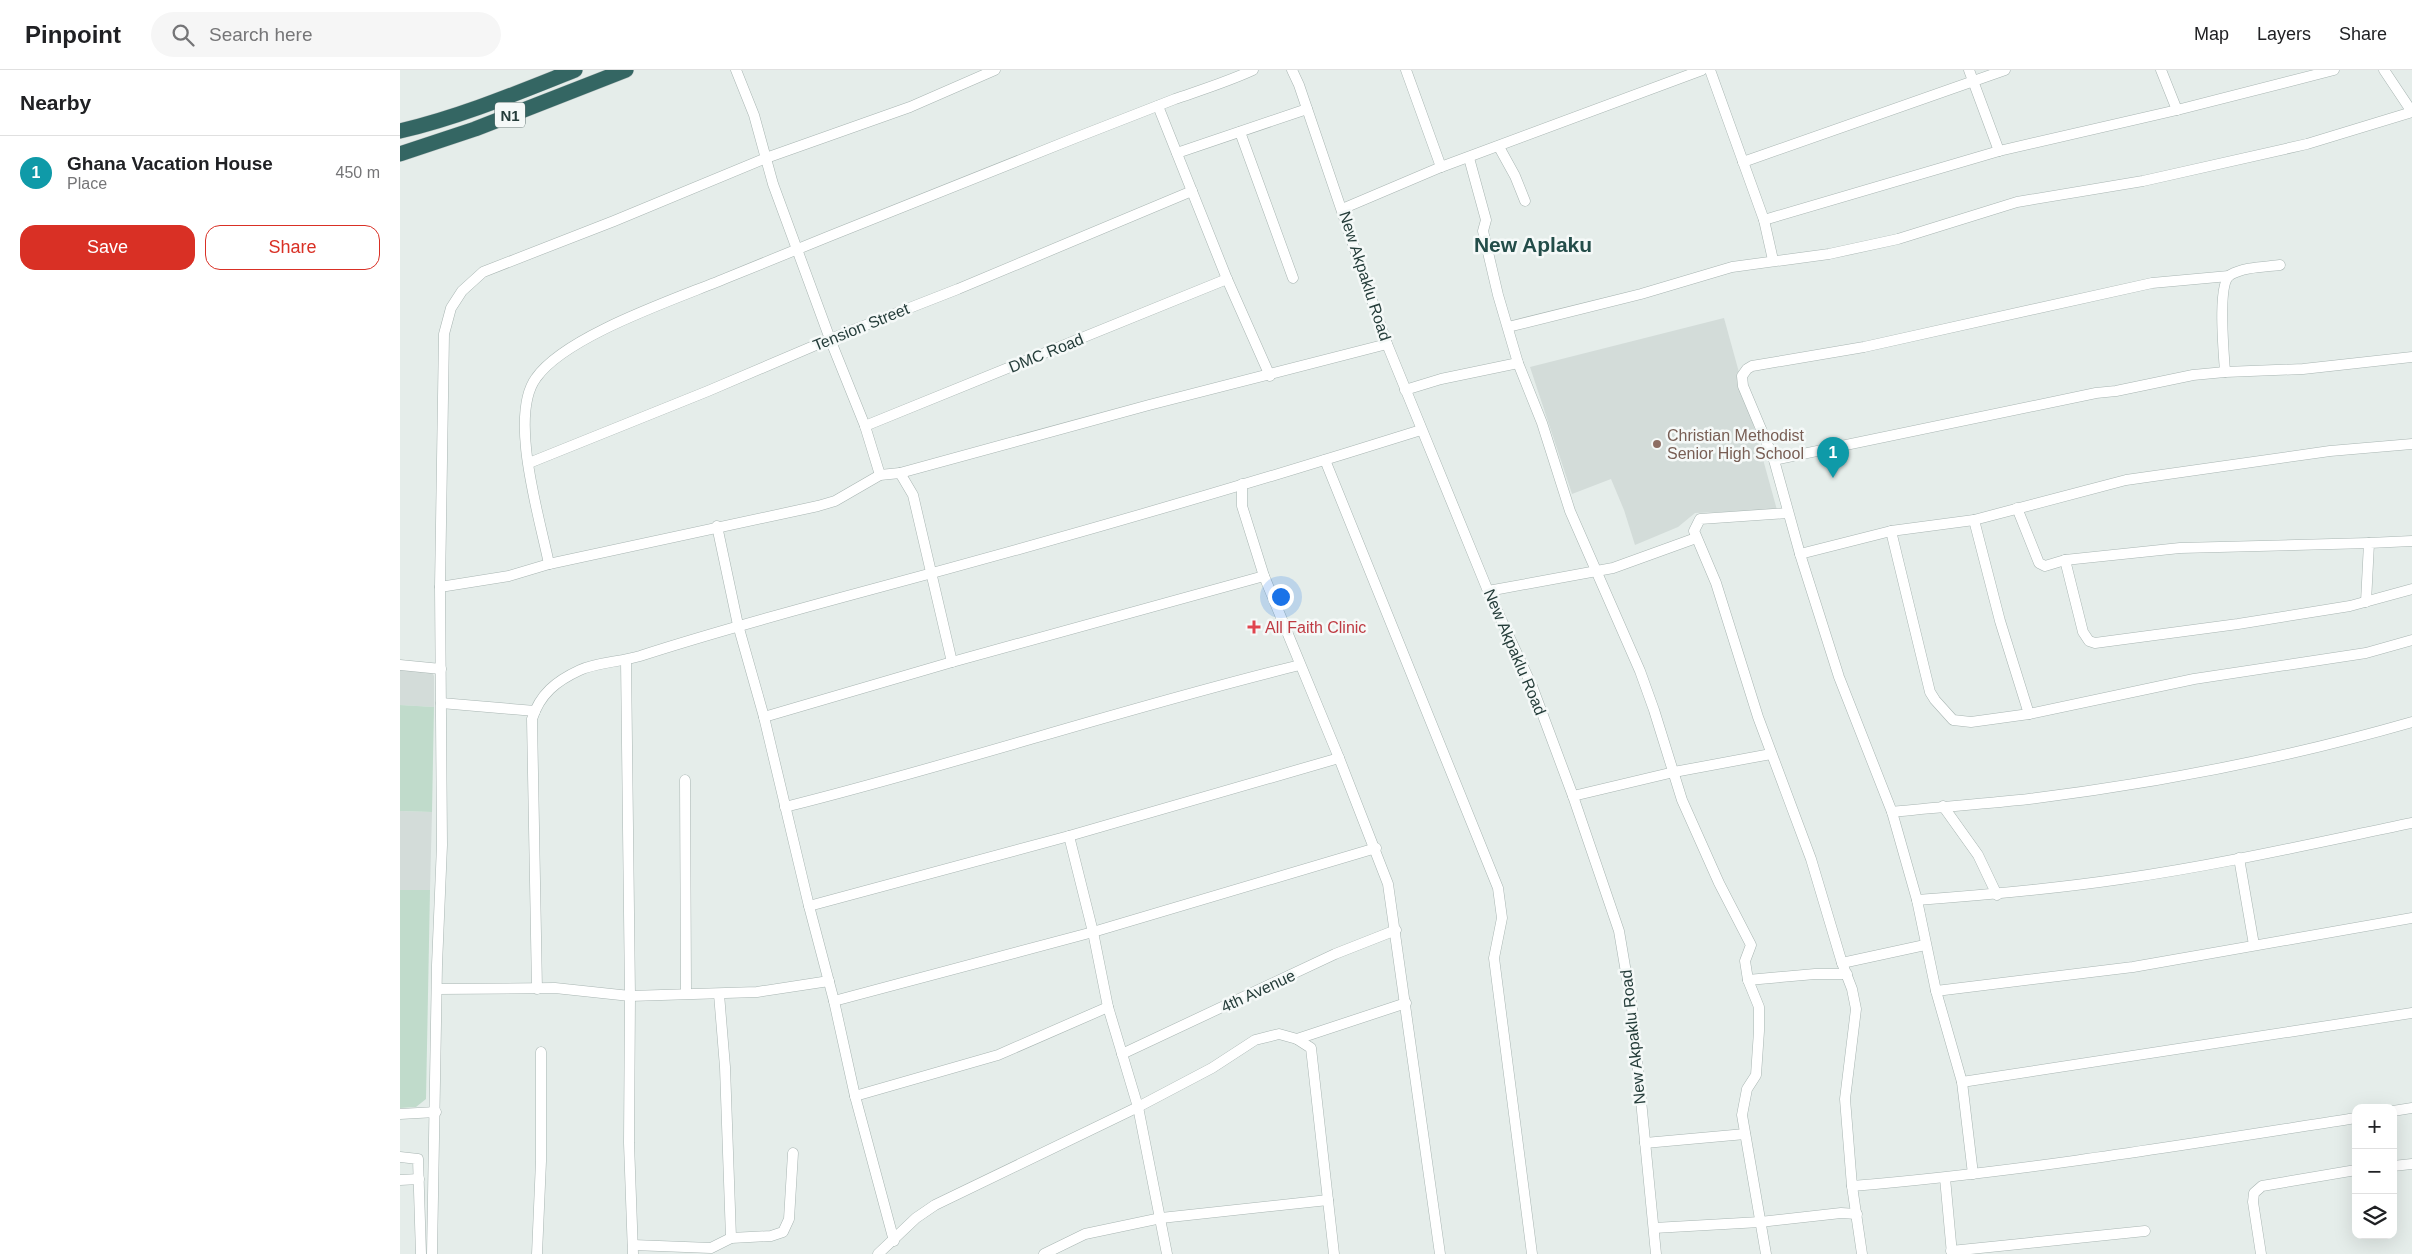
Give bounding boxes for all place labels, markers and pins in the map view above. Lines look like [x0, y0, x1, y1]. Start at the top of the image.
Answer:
place label: Christian Methodist Senior High School [1667, 427, 1805, 462]
pin: 1 [1817, 437, 1849, 478]
marker: Christian Methodist Senior High School [1651, 438, 1663, 450]
place label: All Faith Clinic [1265, 619, 1366, 636]
marker: All Faith Clinic [1247, 620, 1261, 634]

